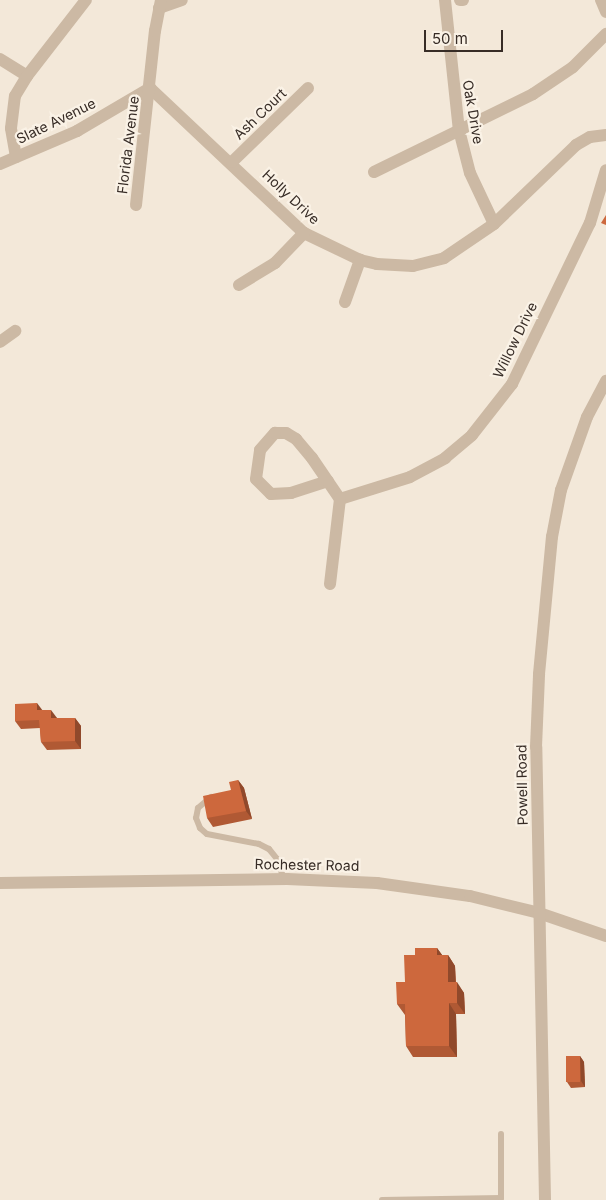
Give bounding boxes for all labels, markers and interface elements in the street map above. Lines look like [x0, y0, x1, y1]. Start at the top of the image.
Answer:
scale bar [426, 20, 505, 52]
text: 50 m [432, 29, 468, 48]
street label: Oak Drive [459, 79, 487, 145]
street label: Ash Court [230, 85, 290, 143]
street label: Slate Avenue [14, 95, 98, 147]
street label: Florida Avenue [114, 95, 142, 195]
street label: Holly Drive [259, 166, 323, 228]
street label: Willow Drive [489, 299, 541, 381]
street label: Powell Road [513, 744, 531, 826]
street label: Rochester Road [255, 856, 359, 874]

